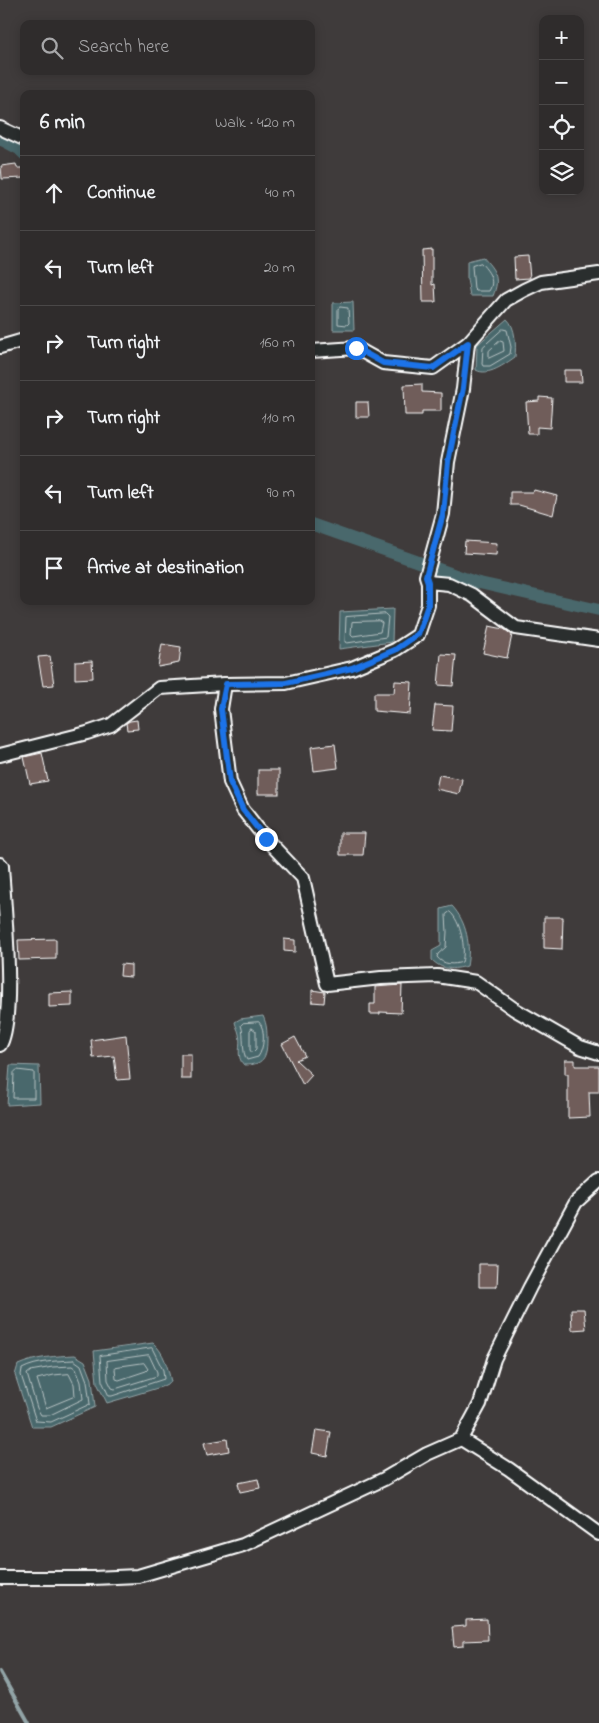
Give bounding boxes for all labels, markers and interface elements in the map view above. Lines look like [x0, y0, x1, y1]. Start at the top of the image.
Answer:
map controls [539, 15, 584, 195]
button: + [539, 15, 584, 60]
search box [20, 20, 315, 75]
icon: search [38, 34, 66, 62]
text: Search here [78, 34, 169, 61]
button: − [539, 60, 584, 105]
button: locate [539, 105, 584, 150]
text: 6 min [40, 108, 85, 138]
text: Walk · 420 m [215, 111, 295, 135]
button: layers [539, 150, 584, 195]
icon: ahead [40, 179, 68, 207]
text: Continue [87, 180, 155, 207]
text: 40 m [265, 181, 295, 205]
icon: left [40, 254, 68, 282]
text: Turn left [87, 255, 154, 282]
text: 20 m [264, 256, 295, 280]
icon: right [40, 329, 68, 357]
text: Turn right [87, 330, 160, 357]
text: 160 m [260, 331, 295, 355]
route start [345, 337, 368, 360]
icon: right [40, 404, 68, 432]
text: Turn right [87, 405, 160, 432]
text: 110 m [261, 406, 295, 430]
icon: left [40, 479, 68, 507]
text: Turn left [87, 480, 154, 507]
text: 90 m [267, 481, 295, 505]
icon: arrive [40, 554, 68, 582]
text: Arrive at destination [87, 555, 244, 582]
route end [255, 828, 278, 851]

